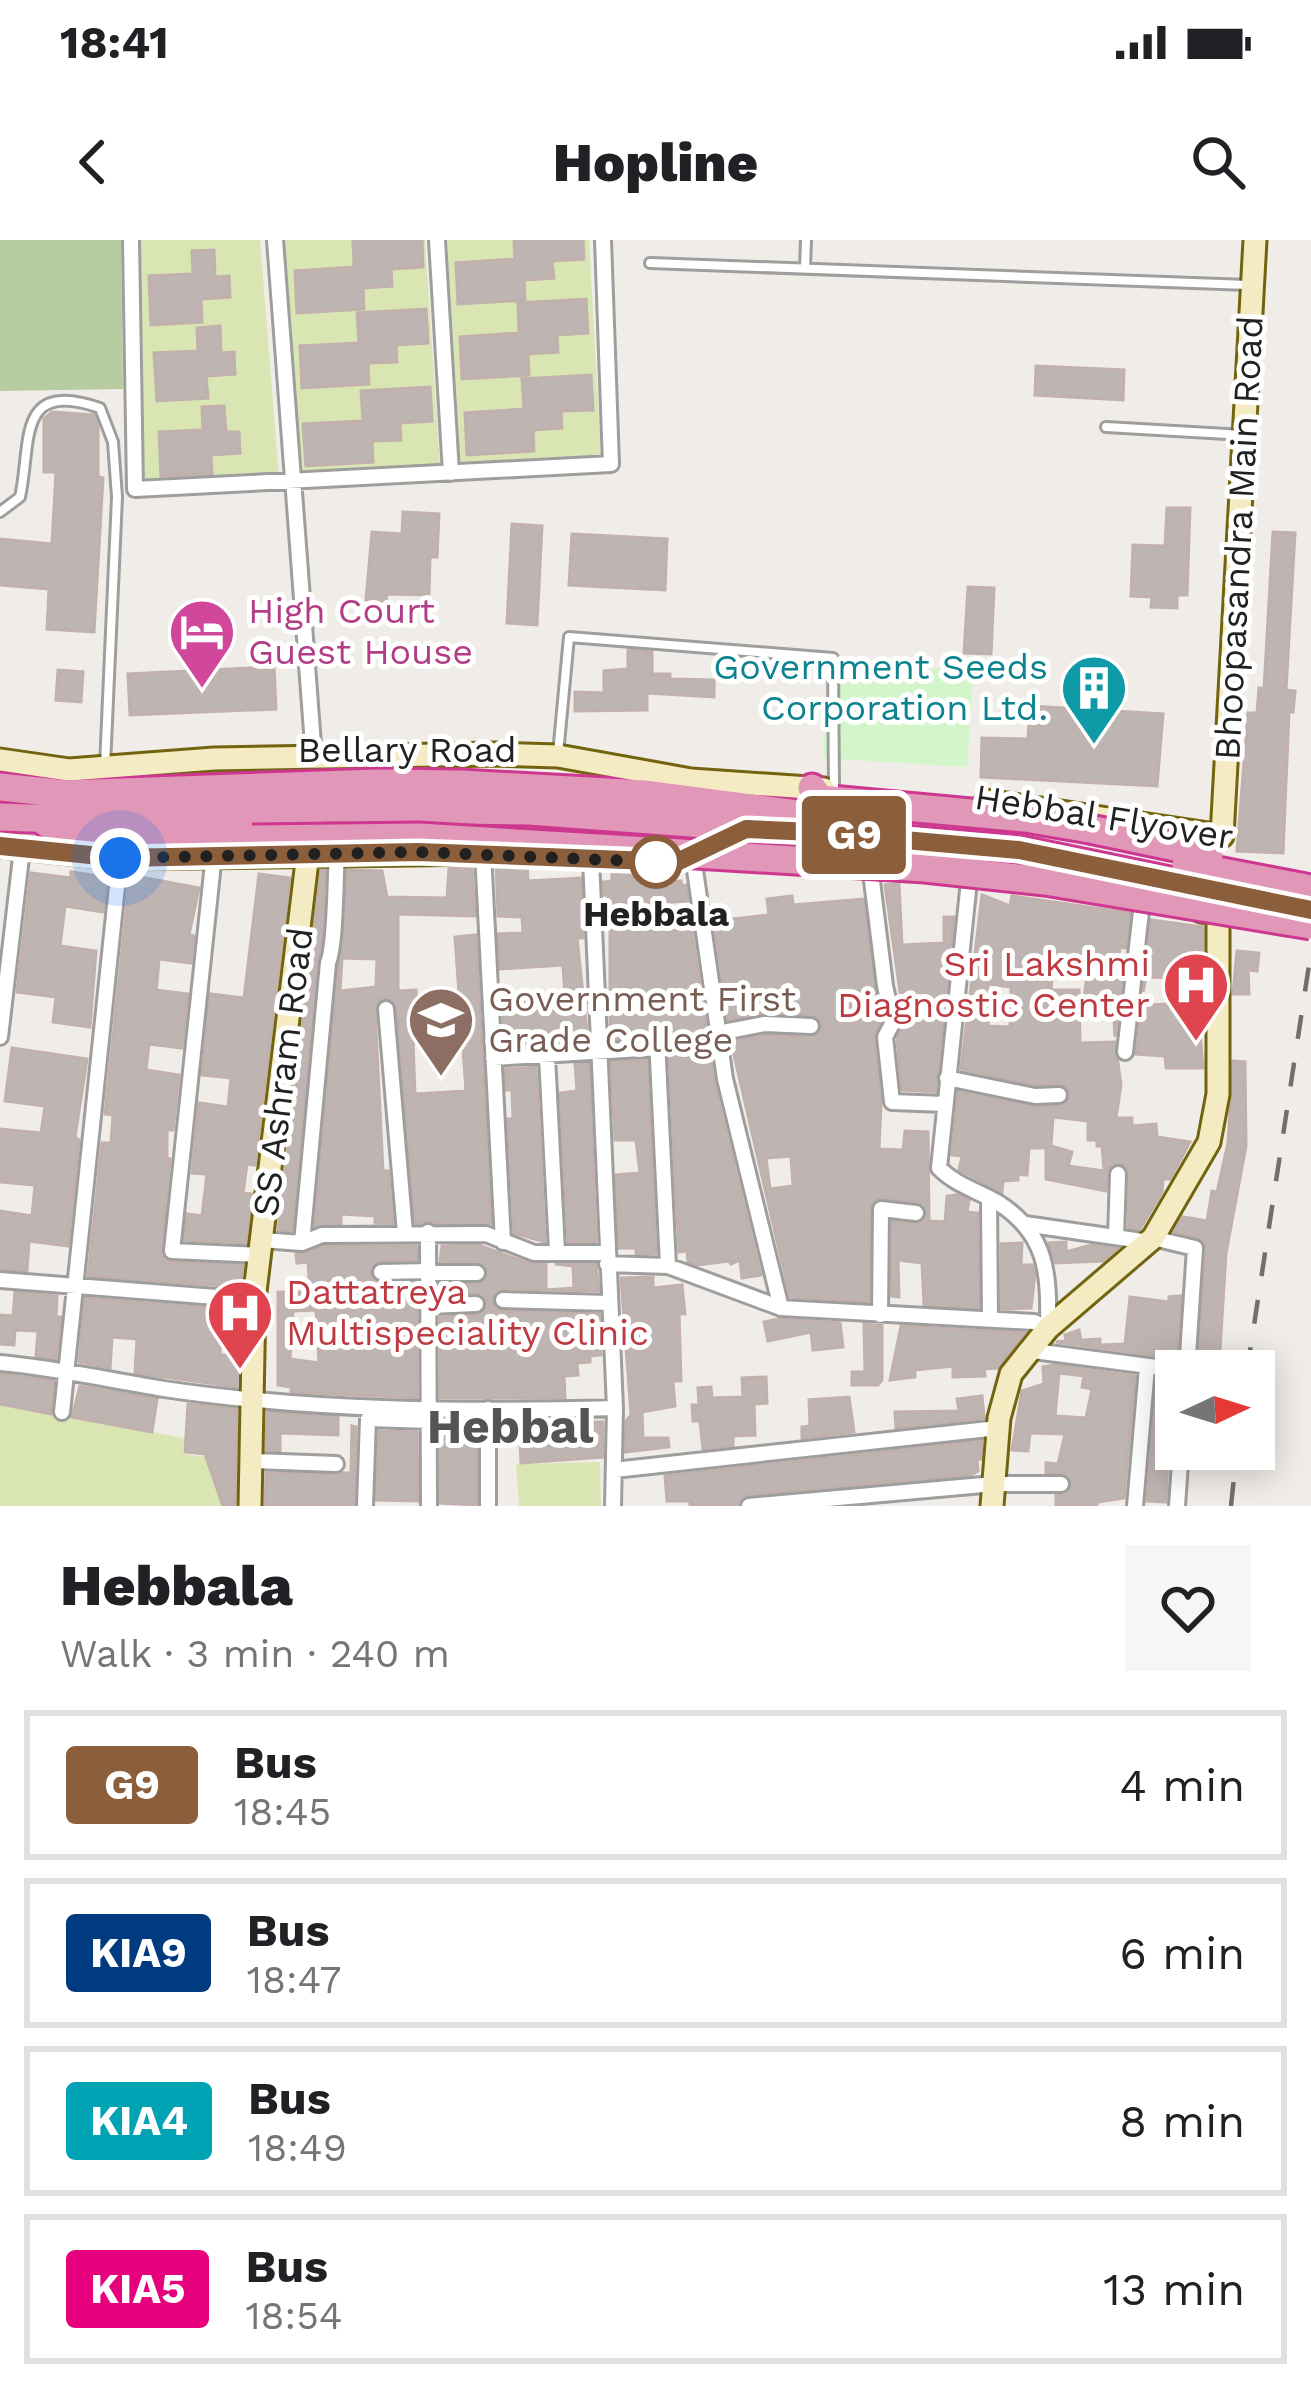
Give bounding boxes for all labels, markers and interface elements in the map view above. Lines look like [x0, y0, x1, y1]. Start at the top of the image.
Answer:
text: 18:41 [60, 16, 169, 69]
icon: back [60, 129, 126, 195]
icon: search [1185, 129, 1251, 195]
text: Hopline [553, 131, 758, 194]
street label: Bhoopasandra Main Road [1206, 315, 1272, 761]
place label: High Court Guest House [248, 590, 473, 673]
hotel icon: High Court Guest House [167, 597, 237, 691]
place label: Government Seeds Corporation Ltd. [713, 646, 1048, 729]
building icon: Government Seeds Corporation Ltd. [1059, 653, 1129, 747]
street label: Bellary Road [297, 729, 517, 771]
street label: Hebbal Flyover [972, 776, 1236, 858]
line badge: G9 [800, 796, 908, 874]
text: G9 [826, 810, 882, 859]
your location [90, 828, 150, 888]
marker: Hebbala [631, 837, 681, 887]
place label: Hebbala [583, 893, 729, 935]
street label: SS Ashram Road [244, 925, 322, 1219]
place label: Sri Lakshmi Diagnostic Center [837, 943, 1150, 1026]
hospital icon: Sri Lakshmi Diagnostic Center [1161, 950, 1231, 1044]
place label: Government First Grade College [488, 978, 796, 1061]
school or university icon: Government First Grade College [406, 985, 476, 1079]
place label: Dattatreya Multispeciality Clinic [286, 1271, 649, 1354]
hospital icon: Dattatreya Multispeciality Clinic [205, 1278, 275, 1372]
north arrow [1155, 1350, 1275, 1470]
map controls [1155, 1350, 1275, 1470]
district label: Hebbal [427, 1398, 594, 1455]
button: heart [1125, 1545, 1251, 1671]
text: Hebbala [60, 1552, 293, 1619]
text: Walk · 3 min · 240 m [60, 1631, 450, 1676]
text: Bus [234, 1736, 317, 1789]
text: 4 min [1119, 1759, 1245, 1812]
text: G9 [104, 1760, 160, 1809]
text: 18:45 [234, 1789, 331, 1834]
text: Bus [247, 1904, 329, 1957]
text: 6 min [1120, 1927, 1245, 1980]
text: KIA9 [90, 1928, 187, 1977]
text: 18:47 [247, 1957, 341, 2002]
text: Bus [248, 2072, 331, 2125]
text: 8 min [1119, 2095, 1245, 2148]
text: KIA4 [90, 2096, 188, 2145]
text: 18:49 [248, 2125, 347, 2170]
text: Bus [245, 2240, 328, 2293]
text: 13 min [1103, 2263, 1245, 2316]
text: KIA5 [90, 2264, 185, 2313]
text: 18:54 [245, 2293, 343, 2338]

